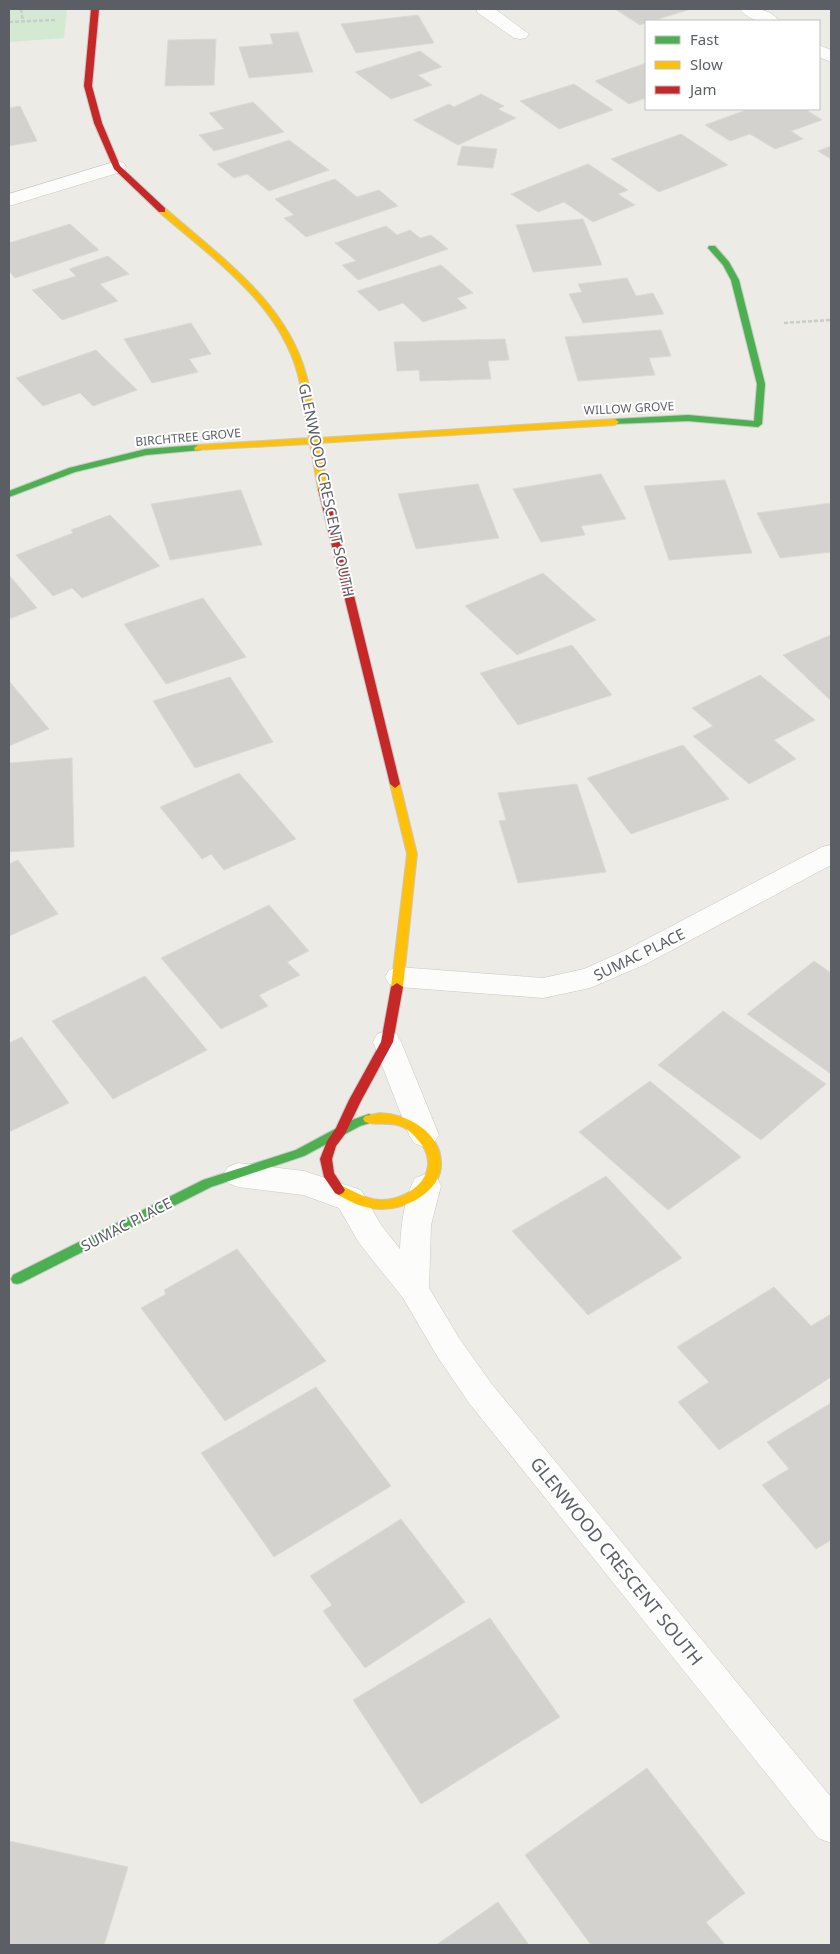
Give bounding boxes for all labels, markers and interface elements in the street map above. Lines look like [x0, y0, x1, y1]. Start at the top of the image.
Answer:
legend [645, 20, 820, 110]
text: Fast [690, 29, 719, 49]
text: Slow [690, 54, 723, 74]
text: Jam [688, 79, 717, 99]
street label: GLENWOOD CRESCENT SOUTH [295, 381, 359, 599]
street label: WILLOW GROVE [583, 397, 675, 419]
street label: BIRCHTREE GROVE [135, 424, 241, 450]
street label: SUMAC PLACE [590, 923, 688, 985]
street label: SUMAC PLACE [77, 1193, 175, 1255]
street label: GLENWOOD CRESCENT SOUTH [525, 1452, 709, 1670]

